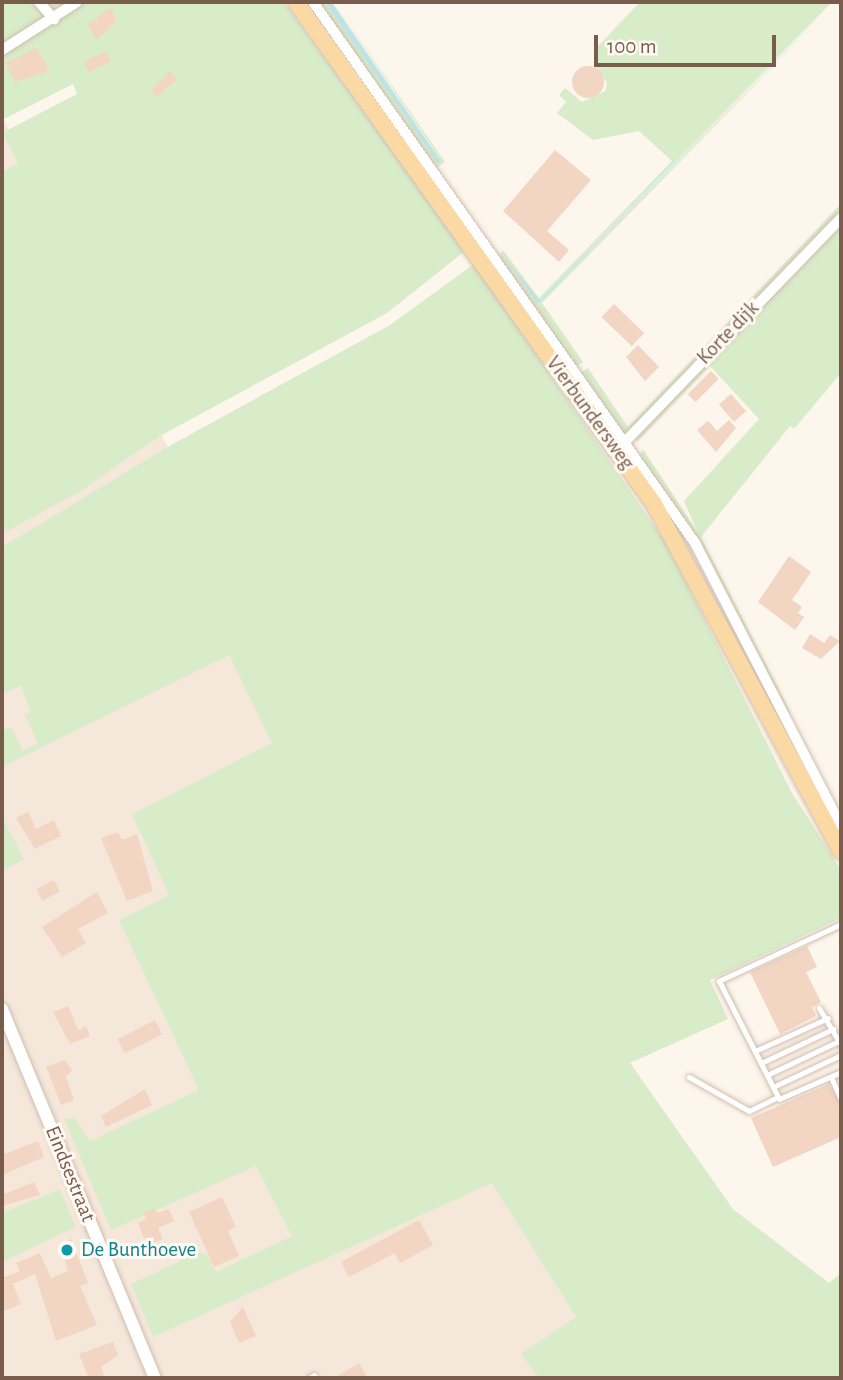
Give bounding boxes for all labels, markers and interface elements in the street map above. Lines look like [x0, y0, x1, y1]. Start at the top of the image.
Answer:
scale bar [598, 21, 780, 65]
text: 100 m [607, 36, 657, 57]
street label: Korte dijk [692, 296, 764, 370]
street label: Vierbundersweg [540, 351, 640, 475]
street label: Eindsestraat [39, 1122, 101, 1226]
place label: De Bunthoeve [81, 1237, 196, 1263]
marker: De Bunthoeve [59, 1242, 75, 1258]

